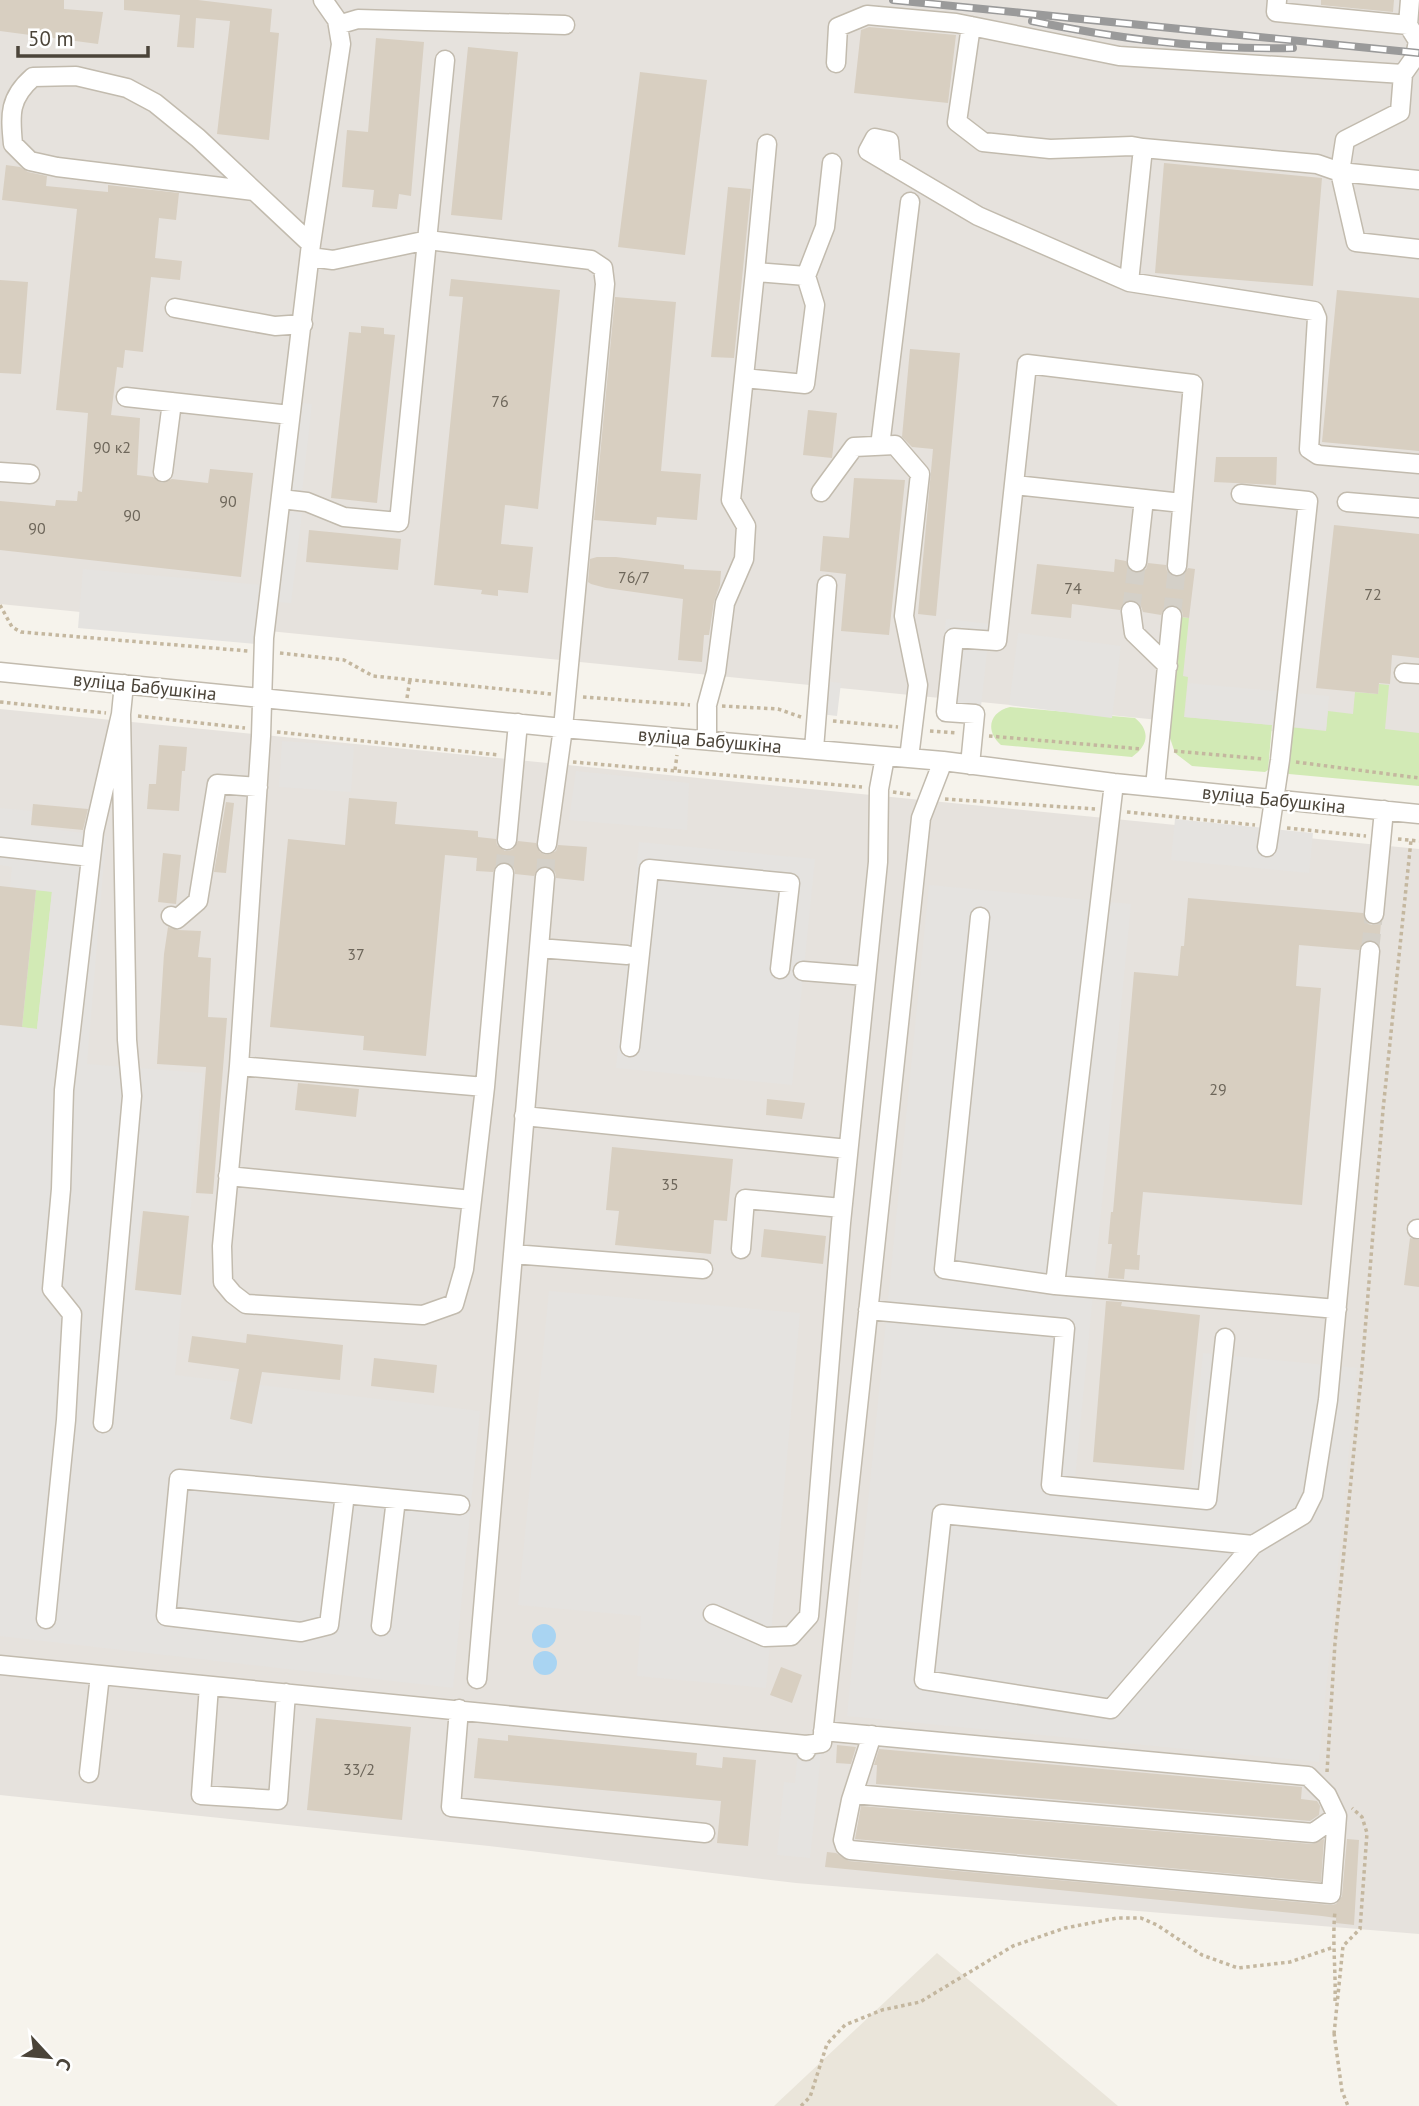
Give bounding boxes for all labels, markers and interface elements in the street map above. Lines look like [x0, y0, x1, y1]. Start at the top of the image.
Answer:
scale bar [18, 14, 147, 58]
text: 50 m [28, 25, 74, 52]
house number: 76 [491, 391, 509, 411]
house number: 90 к2 [93, 437, 131, 457]
house number: 90 [219, 491, 237, 511]
house number: 90 [123, 505, 141, 525]
house number: 90 [28, 518, 46, 538]
house number: 76/7 [618, 567, 650, 587]
house number: 74 [1064, 578, 1082, 598]
house number: 72 [1364, 584, 1382, 604]
street label: вуліца Бабушкіна [72, 667, 218, 705]
street label: вуліца Бабушкіна [637, 722, 783, 758]
street label: вуліца Бабушкіна [1201, 780, 1347, 818]
house number: 37 [347, 944, 365, 964]
house number: 29 [1209, 1079, 1227, 1099]
house number: 35 [661, 1174, 679, 1194]
house number: 33/2 [343, 1759, 375, 1779]
north arrow [14, 2022, 84, 2092]
text: С [51, 2054, 77, 2075]

